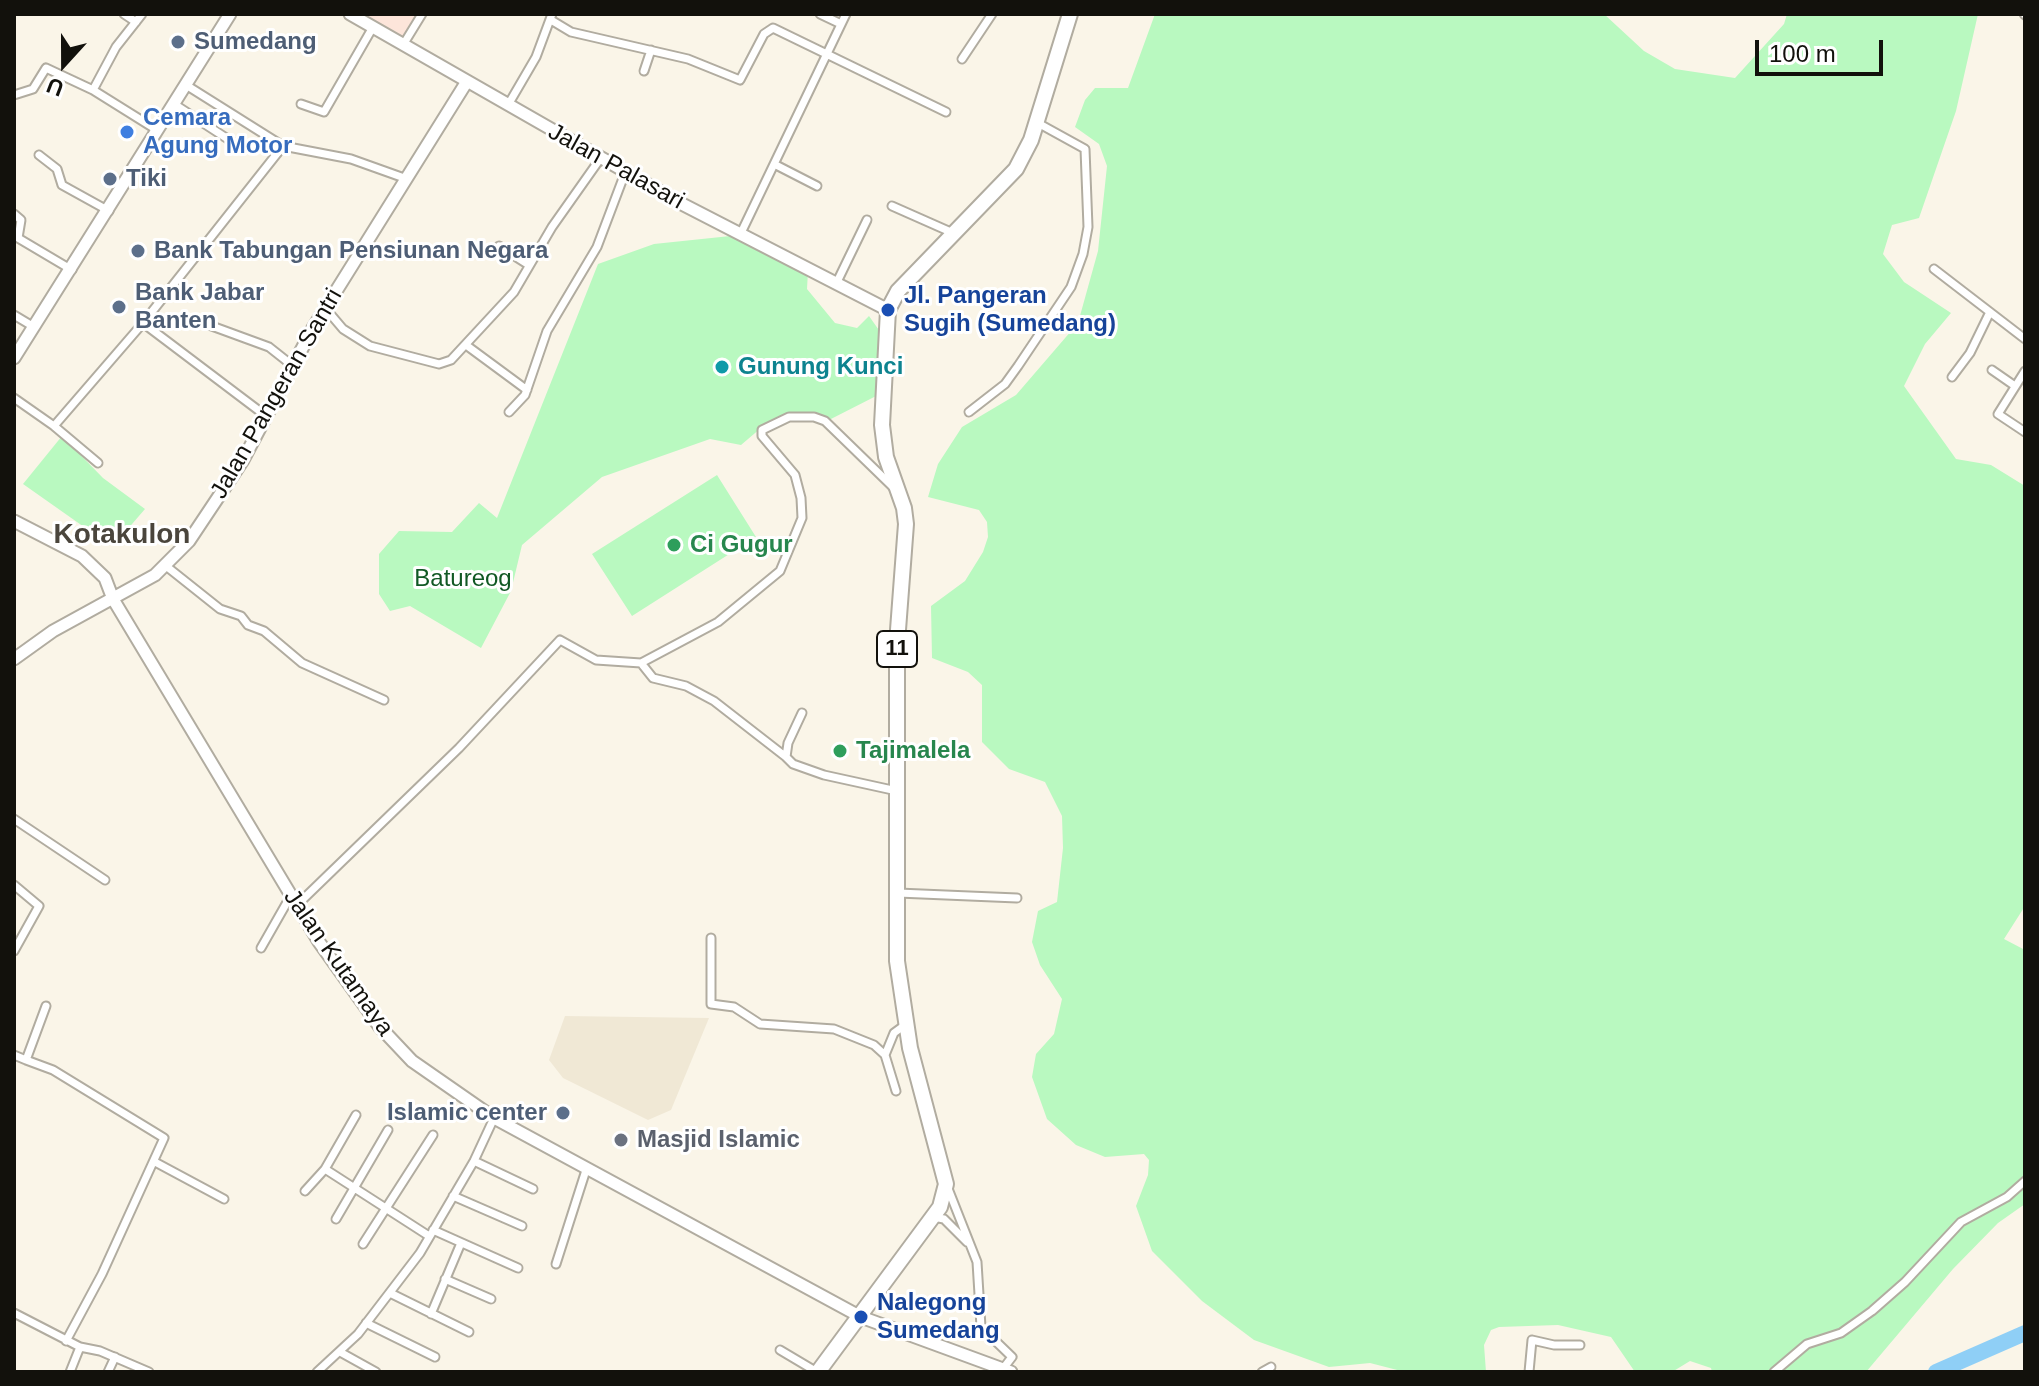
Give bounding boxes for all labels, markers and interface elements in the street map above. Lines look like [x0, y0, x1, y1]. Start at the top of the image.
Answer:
north arrow [24, 24, 104, 104]
scale bar [1759, 24, 1887, 74]
place label: Sumedang [194, 28, 317, 56]
marker: Sumedang [169, 33, 187, 51]
text: 100 m [1769, 40, 1836, 67]
text: U [43, 72, 67, 101]
place label: Cemara Agung Motor [143, 104, 292, 160]
street label: Jalan Palasari [543, 118, 689, 216]
marker: Cemara Agung Motor [118, 123, 136, 141]
place label: Tiki [126, 165, 167, 193]
marker: Tiki [101, 170, 119, 188]
place label: Bank Tabungan Pensiunan Negara [154, 237, 548, 265]
marker: Bank Tabungan Pensiunan Negara [129, 242, 147, 260]
place label: Bank Jabar Banten [135, 279, 264, 335]
place label: Jl. Pangeran Sugih (Sumedang) [904, 282, 1116, 338]
street label: Jalan Pangeran Santri [205, 284, 349, 504]
marker: Bank Jabar Banten [110, 298, 128, 316]
marker: Jl. Pangeran Sugih (Sumedang) [879, 301, 897, 319]
place label: Gunung Kunci [738, 353, 903, 381]
marker: Gunung Kunci [713, 358, 731, 376]
district label: Kotakulon [54, 518, 190, 552]
place label: Ci Gugur [690, 531, 793, 559]
marker: Ci Gugur [665, 536, 683, 554]
park label: Batureog [414, 565, 512, 593]
road number: 11 [877, 631, 917, 667]
place label: Tajimalela [856, 737, 970, 765]
marker: Tajimalela [831, 742, 849, 760]
street label: Jalan Kutamaya [277, 884, 399, 1042]
place label: Islamic center [387, 1099, 547, 1127]
marker: Islamic center [554, 1104, 572, 1122]
place label: Masjid Islamic [637, 1126, 800, 1154]
marker: Masjid Islamic [612, 1131, 630, 1149]
place label: Nalegong Sumedang [877, 1289, 1000, 1345]
marker: Nalegong Sumedang [852, 1308, 870, 1326]

